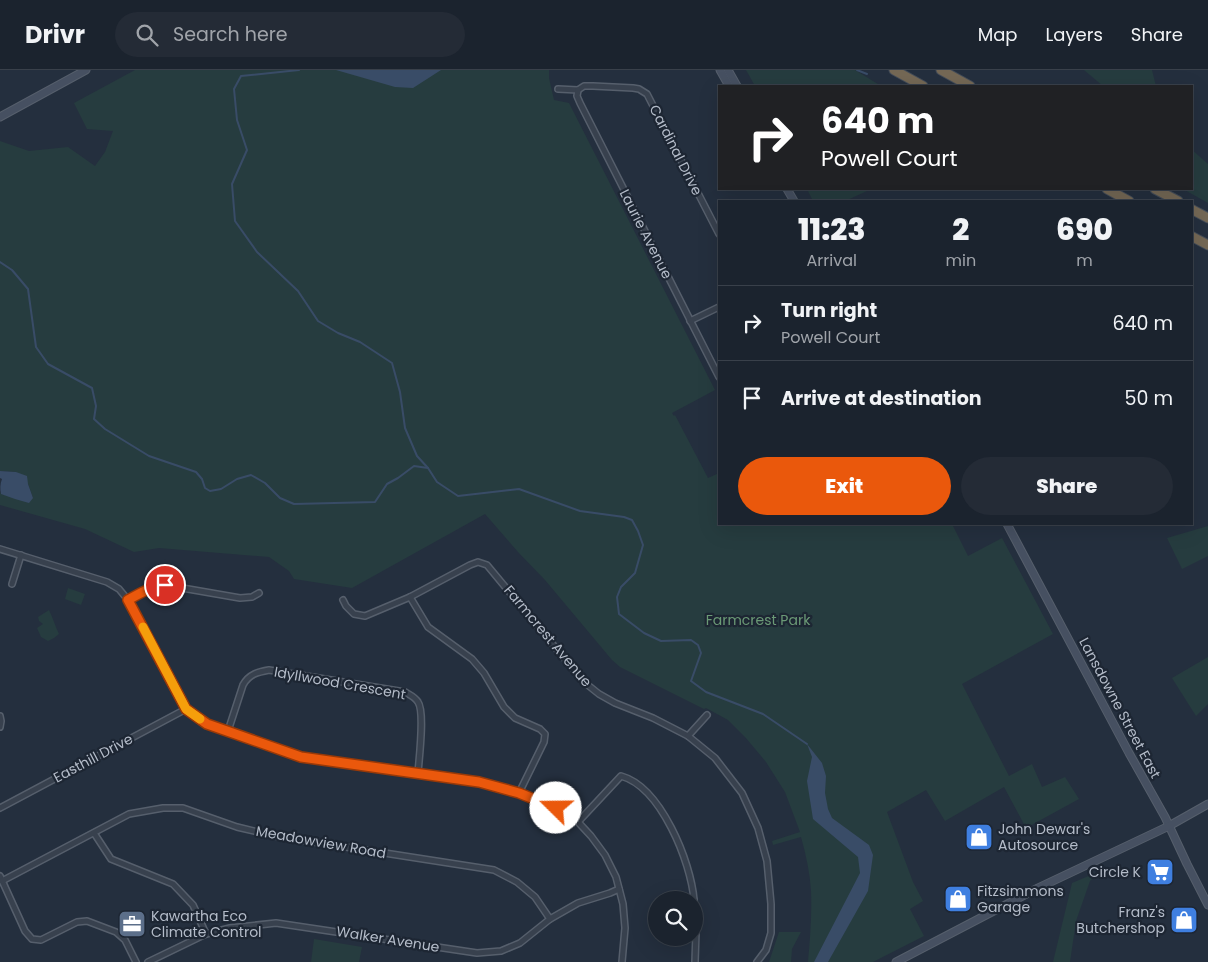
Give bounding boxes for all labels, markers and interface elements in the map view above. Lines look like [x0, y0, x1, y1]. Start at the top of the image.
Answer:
search box [115, 12, 465, 57]
text: Drivr [25, 18, 85, 51]
icon: search [133, 21, 161, 49]
text: Search here [173, 21, 288, 48]
text: Map [978, 22, 1018, 47]
text: Layers [1046, 22, 1103, 47]
text: Share [1131, 22, 1183, 47]
text: 640 m [821, 96, 934, 145]
street label: Cardinal Drive [645, 101, 708, 199]
icon: right [738, 105, 803, 170]
text: Powell Court [821, 143, 958, 174]
street label: Laurie Avenue [615, 186, 677, 283]
text: 11:23 [798, 208, 866, 251]
text: 2 [952, 208, 969, 251]
text: 690 [1056, 208, 1113, 251]
text: Arrival [807, 249, 857, 272]
text: min [946, 249, 976, 272]
text: m [1076, 249, 1093, 272]
text: Turn right [781, 297, 877, 324]
icon: right [738, 309, 766, 337]
text: 640 m [1112, 310, 1173, 337]
text: Powell Court [781, 326, 880, 349]
icon: arrive [738, 384, 766, 412]
text: Arrive at destination [781, 385, 982, 412]
text: 50 m [1124, 385, 1173, 412]
button: Exit [738, 457, 951, 515]
button: Share [961, 457, 1173, 515]
pin [144, 564, 186, 606]
icon: arrive [151, 571, 179, 599]
street label: Farmcrest Avenue [499, 581, 597, 691]
park label: Farmcrest Park [706, 610, 811, 630]
street label: Lansdowne Street East [1074, 634, 1166, 782]
street label: Idyllwood Crescent [273, 662, 407, 704]
street label: Easthill Drive [50, 729, 136, 787]
position arrow [529, 781, 581, 833]
place label: John Dewar's Autosource [998, 819, 1090, 855]
street label: Meadowview Road [254, 821, 388, 863]
shop icon: John Dewar's Autosource [964, 822, 994, 852]
supermarket icon: Circle K [1145, 857, 1175, 887]
place label: Circle K [1089, 862, 1142, 882]
place label: Fitzsimmons Garage [977, 881, 1064, 917]
shop icon: Fitzsimmons Garage [943, 884, 973, 914]
map controls [648, 891, 703, 946]
button: search [648, 891, 703, 946]
place label: Franz's Butchershop [1076, 902, 1165, 938]
shop icon: Franz's Butchershop [1169, 905, 1199, 935]
place label: Kawartha Eco Climate Control [151, 906, 262, 942]
office icon: Kawartha Eco Climate Control [117, 909, 147, 939]
street label: Walker Avenue [335, 921, 441, 957]

